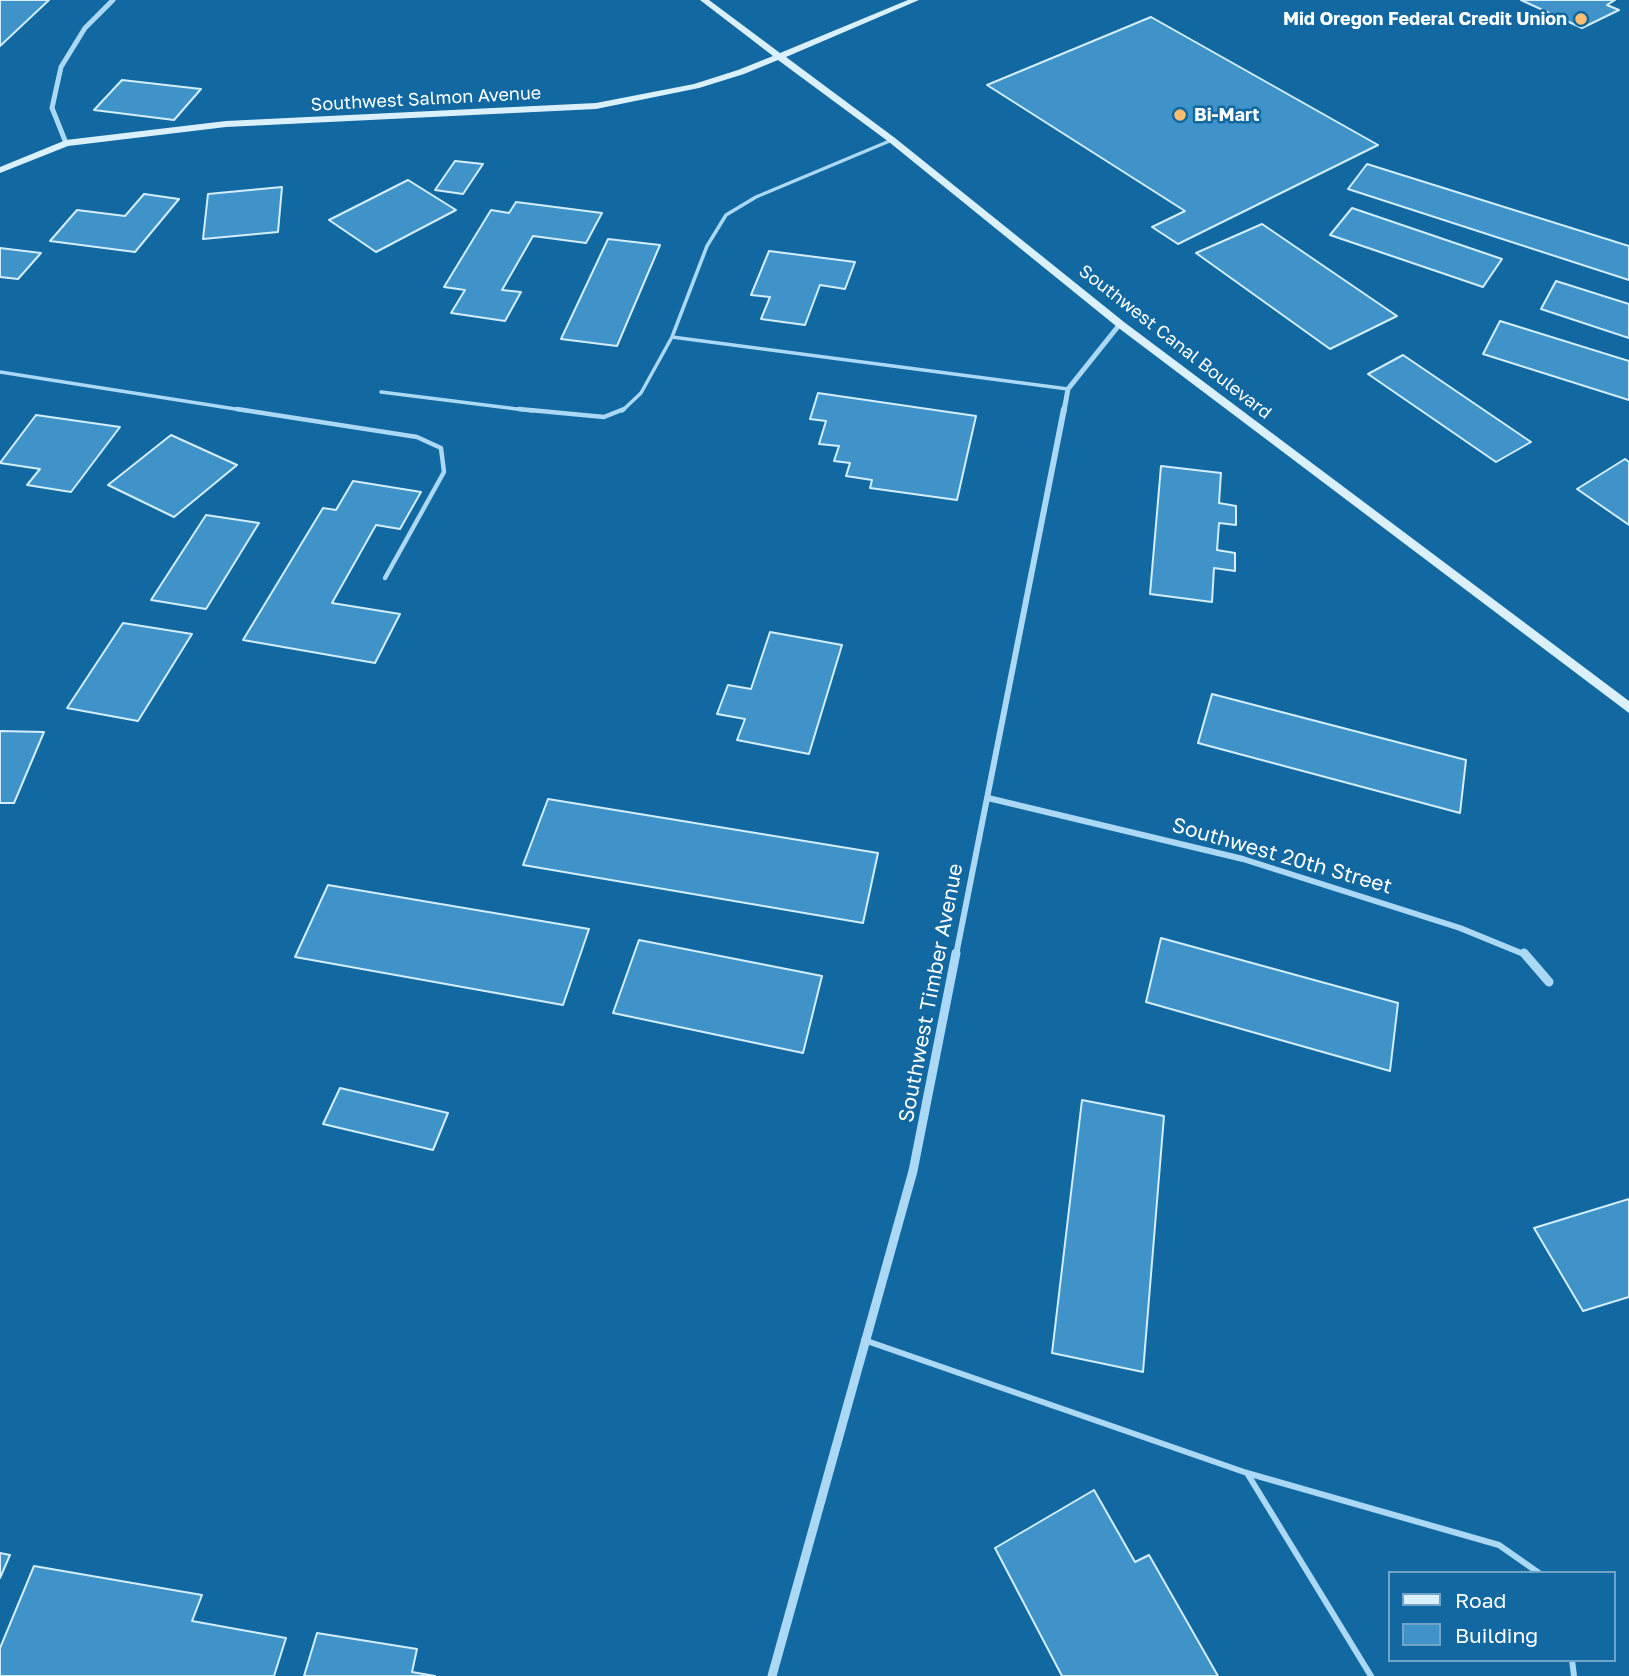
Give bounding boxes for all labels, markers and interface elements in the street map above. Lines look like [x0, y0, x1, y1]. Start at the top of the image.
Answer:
place label: Mid Oregon Federal Credit Union [1283, 8, 1567, 30]
marker: Mid Oregon Federal Credit Union [1573, 11, 1589, 27]
street label: Southwest Salmon Avenue [310, 82, 542, 116]
place label: Bi-Mart [1194, 104, 1260, 126]
marker: Bi-Mart [1172, 107, 1188, 123]
street label: Southwest Canal Boulevard [1074, 260, 1276, 424]
street label: Southwest 20th Street [1169, 813, 1395, 899]
street label: Southwest Timber Avenue [893, 861, 969, 1125]
legend [1388, 1571, 1615, 1662]
text: Road [1455, 1587, 1506, 1613]
text: Building [1455, 1622, 1538, 1648]

